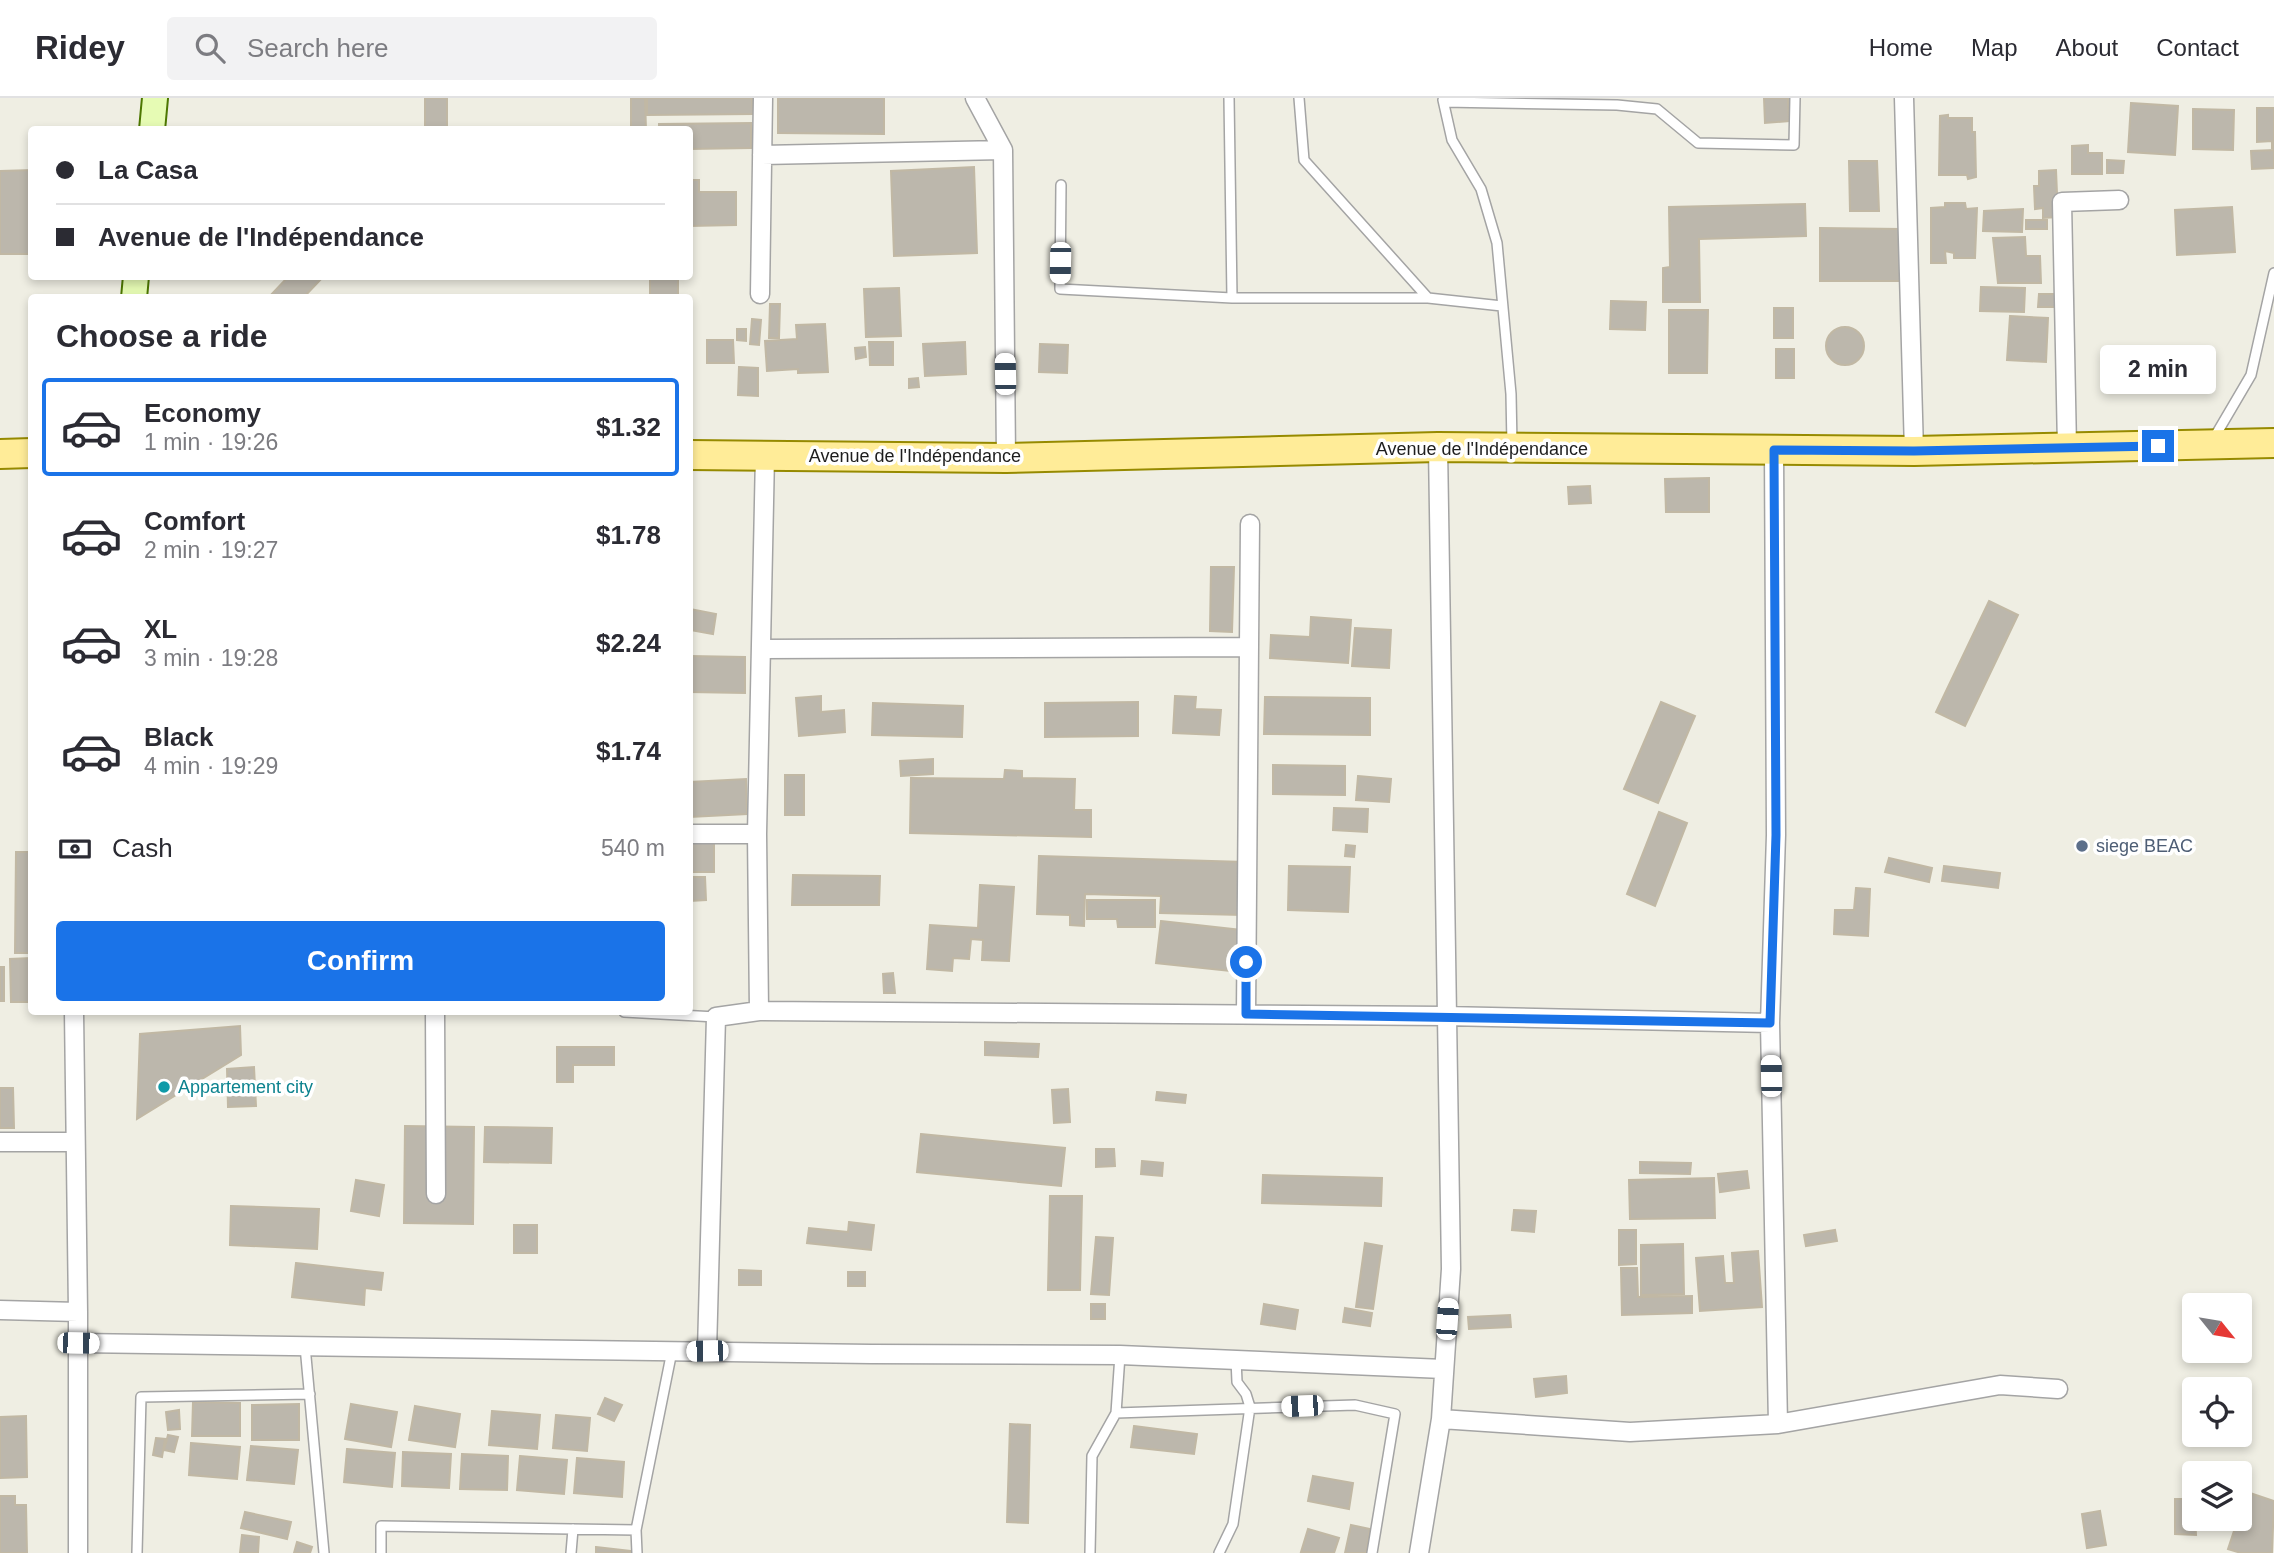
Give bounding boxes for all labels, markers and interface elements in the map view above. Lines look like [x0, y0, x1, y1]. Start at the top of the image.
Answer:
search box [167, 17, 657, 80]
text: Ridey [35, 29, 125, 66]
icon: search [191, 29, 229, 67]
text: Search here [247, 33, 389, 63]
text: Home [1869, 34, 1933, 61]
text: Map [1971, 34, 2018, 61]
text: About [2056, 34, 2118, 61]
text: Contact [2156, 34, 2239, 61]
text: La Casa [98, 155, 198, 185]
text: Avenue de l'Indépendance [98, 222, 424, 252]
car [1050, 242, 1071, 284]
text: Choose a ride [56, 318, 268, 354]
callout: 2 min [2100, 344, 2216, 394]
car [995, 353, 1016, 395]
text: 2 min [2128, 356, 2188, 382]
icon: car [60, 396, 123, 459]
text: Economy [144, 398, 261, 428]
text: $1.32 [596, 412, 661, 442]
text: 1 min · 19:26 [144, 429, 278, 455]
route end [2142, 430, 2174, 462]
street label: Avenue de l'Indépendance [1376, 439, 1588, 459]
street label: Avenue de l'Indépendance [809, 446, 1021, 466]
icon: car [60, 504, 123, 567]
text: Comfort [144, 506, 245, 536]
text: $1.78 [596, 520, 661, 550]
text: 2 min · 19:27 [144, 537, 278, 563]
icon: car [60, 612, 123, 675]
text: XL [144, 614, 177, 644]
text: $2.24 [596, 628, 661, 658]
text: 3 min · 19:28 [144, 645, 278, 671]
icon: car [60, 720, 123, 783]
text: Black [144, 722, 213, 752]
text: $1.74 [596, 736, 661, 766]
text: 4 min · 19:29 [144, 753, 278, 779]
icon: cash [56, 830, 94, 868]
text: Cash [112, 833, 173, 863]
text: 540 m [601, 835, 665, 861]
place label: siege BEAC [2096, 836, 2193, 856]
marker: siege BEAC [2074, 838, 2090, 854]
button: Confirm [56, 921, 665, 1001]
route start [1230, 946, 1262, 978]
car [1761, 1055, 1782, 1097]
place label: Appartement city [178, 1077, 313, 1097]
marker: Appartement city [156, 1079, 172, 1095]
north arrow [2182, 1293, 2252, 1363]
map controls [2182, 1293, 2252, 1531]
car [1436, 1297, 1459, 1341]
car [57, 1332, 100, 1354]
car [686, 1340, 729, 1362]
button: locate [2182, 1377, 2252, 1447]
car [1281, 1395, 1324, 1417]
button: layers [2182, 1461, 2252, 1531]

